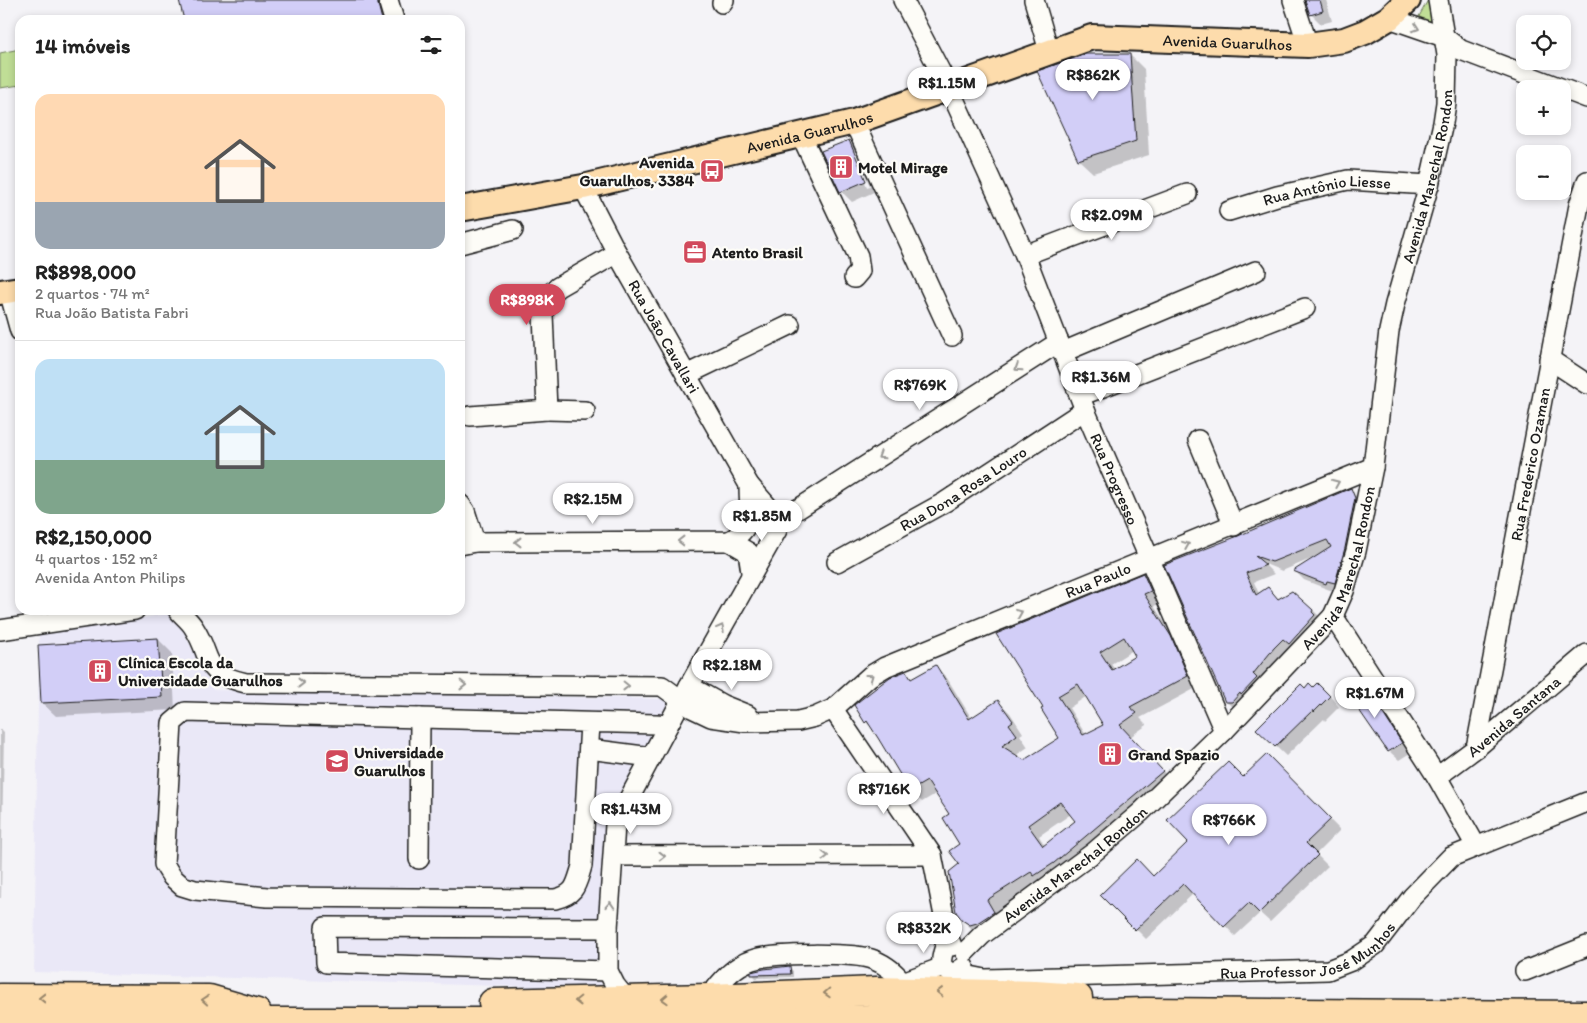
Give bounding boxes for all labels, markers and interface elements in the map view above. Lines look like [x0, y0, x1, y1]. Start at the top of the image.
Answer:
map controls [1516, 15, 1571, 200]
button: locate [1516, 15, 1571, 70]
one-way arrow [1412, 22, 1420, 32]
street label: Avenida Guarulhos [1162, 30, 1293, 54]
icon: filters [417, 31, 445, 59]
text: 14 imóveis [35, 33, 130, 58]
pin: R$862K [1052, 58, 1134, 101]
text: R$862K [1066, 65, 1120, 84]
pin: R$1.15M [901, 66, 993, 109]
text: R$1.15M [918, 73, 976, 92]
button: + [1516, 80, 1571, 135]
street label: Avenida Marechal Rondon [1398, 89, 1456, 265]
street label: Avenida Guarulhos [744, 107, 875, 157]
icon: home [195, 126, 285, 216]
button: − [1516, 145, 1571, 200]
place label: Avenida Guarulhos, 3384 [579, 153, 695, 190]
building icon: Motel Mirage [828, 154, 854, 180]
bus stop icon: Avenida Guarulhos, 3384 [699, 158, 725, 184]
place label: Motel Mirage [858, 158, 948, 178]
street label: Rua Antônio Liesse [1260, 170, 1391, 209]
pin: R$2.09M [1066, 198, 1158, 241]
text: R$2.09M [1081, 205, 1143, 224]
office icon: Atento Brasil [682, 239, 708, 265]
place label: Atento Brasil [711, 243, 803, 262]
text: R$898,000 [35, 259, 136, 284]
street label: Rua João Cavallari [625, 276, 704, 396]
text: 2 quartos · 74 m² [35, 284, 150, 303]
pin: R$898K [486, 284, 568, 326]
text: R$898K [500, 290, 554, 309]
text: Rua João Batista Fabri [35, 303, 189, 322]
pin: R$1.36M [1055, 360, 1147, 403]
one-way arrow [1014, 362, 1024, 371]
text: R$1.36M [1071, 367, 1131, 386]
pin: R$769K [879, 368, 961, 411]
text: R$769K [894, 375, 946, 394]
street label: Rua Frederico Ozaman [1506, 386, 1554, 542]
icon: home [195, 392, 285, 482]
street label: Rua Progresso [1087, 430, 1143, 528]
street label: Rua Dona Rosa Louro [896, 442, 1030, 535]
one-way arrow [878, 449, 887, 459]
one-way arrow [1331, 479, 1340, 489]
pin: R$2.15M [547, 482, 639, 525]
street label: Avenida Marechal Rondon [1297, 484, 1378, 653]
text: R$2.15M [564, 489, 622, 508]
pin: R$1.85M [716, 500, 808, 542]
text: R$1.85M [732, 506, 792, 525]
text: R$2,150,000 [35, 524, 152, 549]
one-way arrow [676, 536, 684, 546]
one-way arrow [514, 537, 522, 547]
one-way arrow [1181, 541, 1190, 551]
text: 4 quartos · 152 m² [35, 549, 158, 568]
street label: Rua Paulo [1062, 558, 1133, 602]
text: Avenida Anton Philips [35, 568, 185, 587]
one-way arrow [1014, 608, 1023, 619]
one-way arrow [714, 625, 724, 634]
pin: R$2.18M [686, 648, 778, 691]
place label: Clínica Escola da Universidade Guarulhos [118, 653, 283, 690]
text: R$2.18M [702, 655, 762, 674]
building icon: Clínica Escola da Universidade Guarulhos [87, 658, 113, 684]
street label: Avenida Santana [1463, 671, 1565, 761]
one-way arrow [864, 674, 874, 683]
pin: R$1.67M [1329, 676, 1421, 719]
one-way arrow [298, 678, 305, 688]
one-way arrow [460, 680, 468, 690]
one-way arrow [622, 681, 630, 691]
text: R$1.67M [1346, 683, 1404, 702]
building icon: Grand Spazio [1097, 741, 1123, 767]
place label: Universidade Guarulhos [354, 743, 444, 780]
place label: Grand Spazio [1128, 745, 1219, 765]
school or university icon: Universidade Guarulhos [324, 748, 350, 774]
pin: R$716K [843, 772, 925, 815]
text: R$716K [858, 779, 910, 798]
pin: R$1.43M [585, 792, 677, 835]
text: R$1.43M [601, 799, 661, 818]
street label: Avenida Marechal Rondon [999, 802, 1151, 926]
pin: R$766K [1188, 804, 1270, 846]
text: R$766K [1203, 810, 1255, 829]
one-way arrow [821, 850, 829, 861]
one-way arrow [659, 851, 667, 861]
one-way arrow [604, 901, 615, 909]
pin: R$832K [883, 912, 965, 954]
text: R$832K [897, 918, 951, 937]
street label: Rua Professor José Munhos [1220, 918, 1399, 982]
one-way arrow [936, 987, 944, 998]
one-way arrow [823, 988, 831, 999]
one-way arrow [38, 993, 46, 1003]
one-way arrow [661, 994, 668, 1004]
one-way arrow [200, 995, 208, 1006]
one-way arrow [574, 996, 582, 1006]

